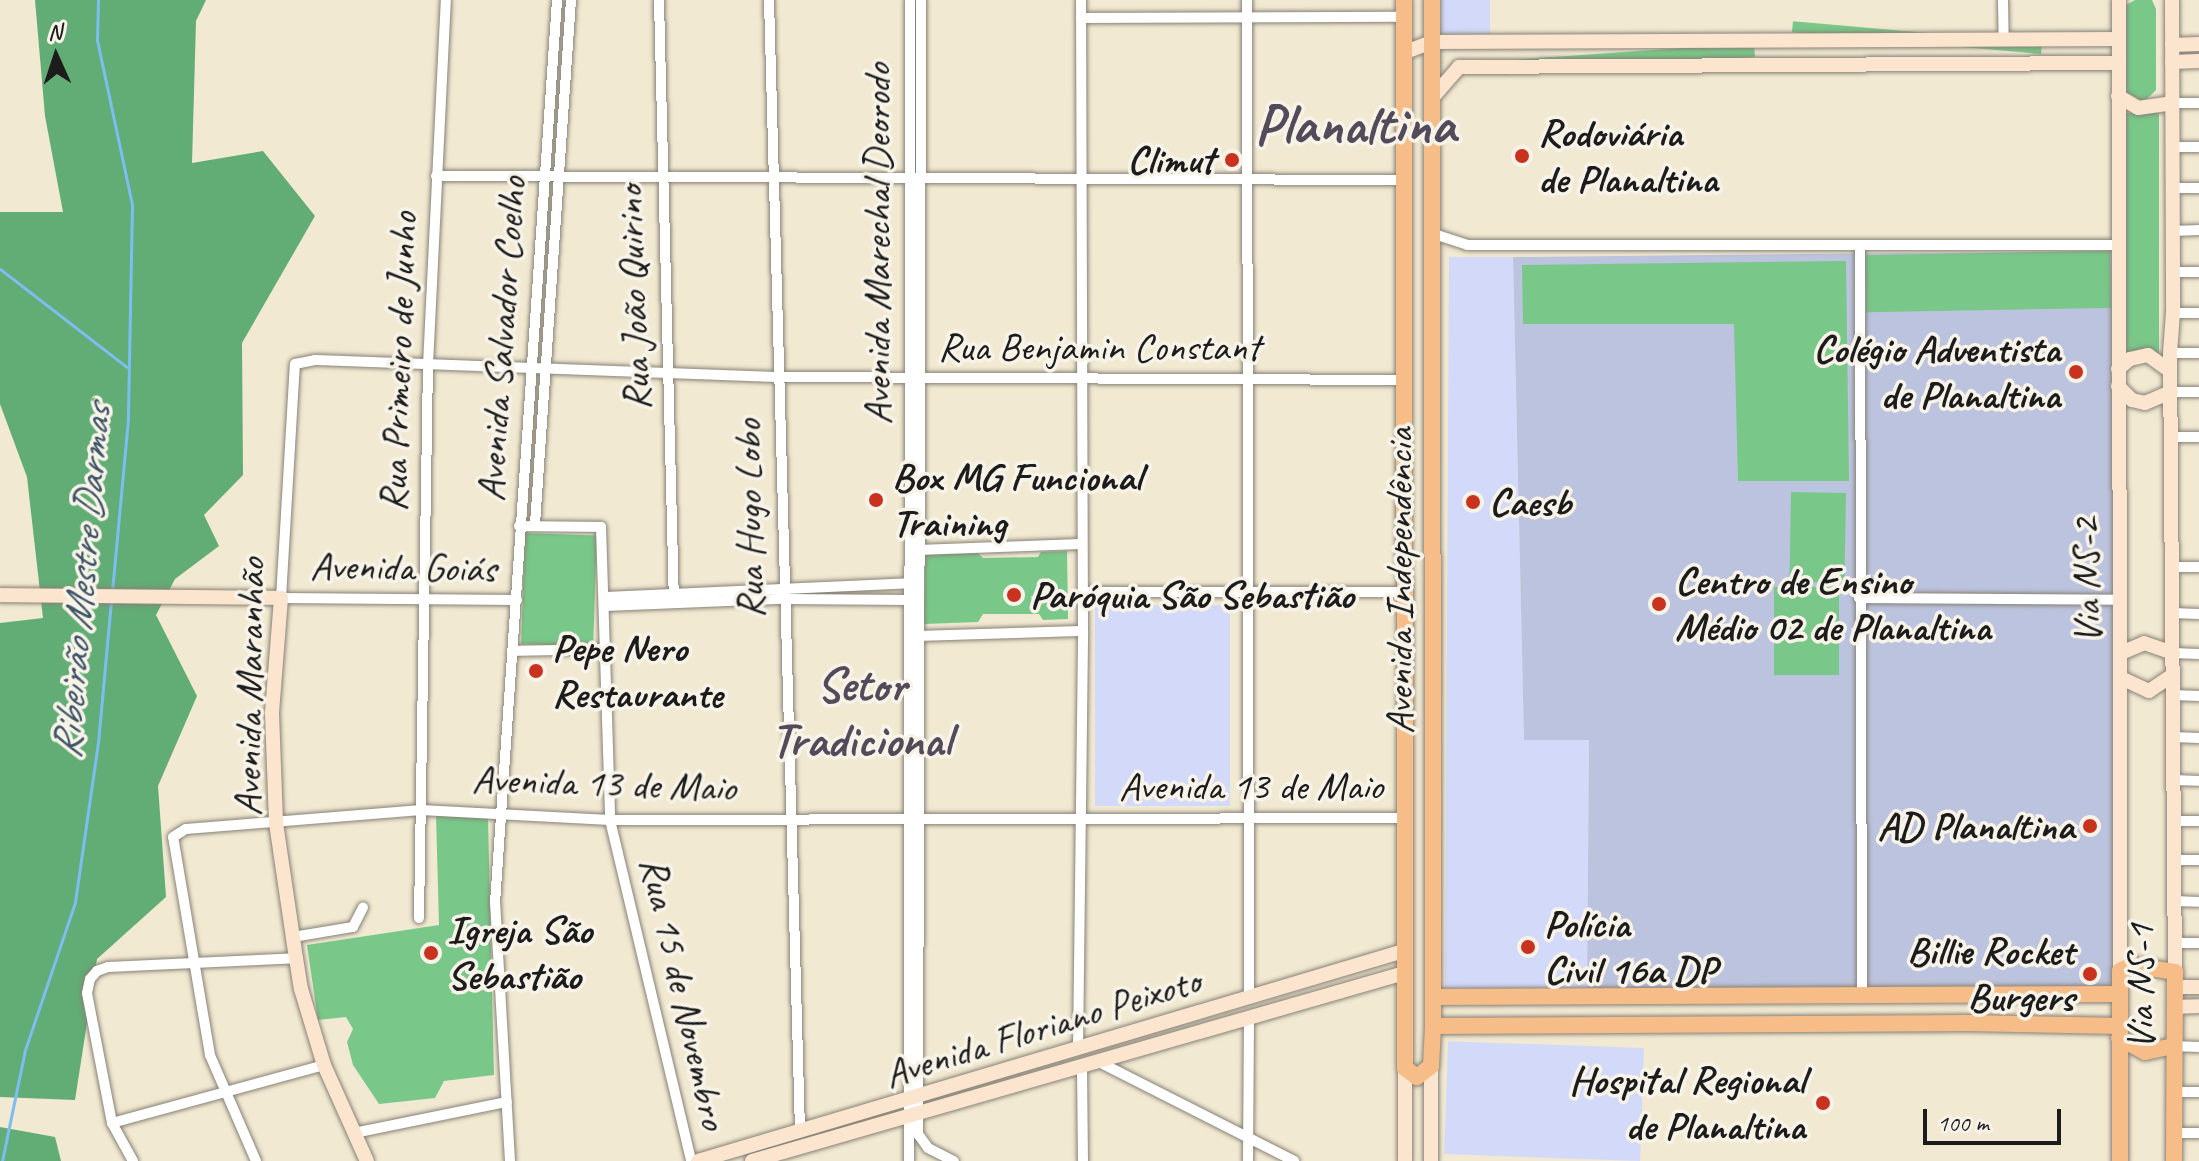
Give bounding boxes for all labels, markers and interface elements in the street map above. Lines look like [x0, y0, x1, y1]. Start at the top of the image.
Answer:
north arrow [16, 16, 96, 96]
text: N [47, 18, 62, 46]
street label: Avenida Marechal Deorodo [853, 63, 901, 425]
district label: Planaltina [1255, 91, 1455, 159]
place label: Rodoviária de Planaltina [1538, 109, 1720, 203]
place label: Climut [1127, 136, 1214, 184]
marker: Rodoviária de Planaltina [1513, 147, 1531, 165]
marker: Climut [1221, 149, 1243, 171]
street label: Avenida Salvador Coelho [466, 175, 536, 503]
street label: Rua João Quirino [605, 185, 661, 411]
street label: Rua Primeiro de Junho [369, 211, 427, 513]
street label: Rua Benjamin Constant [939, 323, 1259, 371]
place label: Colégio Adventista de Planaltina [1813, 325, 2060, 419]
marker: Colégio Adventista de Planaltina [2067, 363, 2085, 381]
water label: Ribeirão Mestre Darmas [41, 403, 123, 761]
street label: Rua Hugo Lobo [723, 419, 775, 619]
street label: Avenida Independência [1375, 428, 1423, 734]
place label: Box MG Funcional Training [892, 453, 1141, 547]
place label: Caesb [1489, 478, 1571, 526]
marker: Box MG Funcional Training [867, 491, 885, 509]
marker: Caesb [1464, 493, 1482, 511]
street label: Via NS-2 [2061, 517, 2111, 645]
street label: Avenida Goiás [310, 541, 496, 593]
place label: Centro de Ensino Médio 02 de Planaltina [1675, 557, 1993, 651]
street label: Avenida Maranhão [223, 558, 275, 816]
place label: Paróquia São Sebastião [1030, 571, 1352, 619]
marker: Paróquia São Sebastião [1005, 586, 1023, 604]
marker: Centro de Ensino Médio 02 de Planaltina [1650, 595, 1668, 613]
place label: Pepe Nero Restaurante [552, 624, 722, 718]
district label: Setor Tradicional [771, 656, 951, 769]
marker: Pepe Nero Restaurante [527, 662, 545, 680]
street label: Avenida 13 de Maio [471, 754, 737, 812]
street label: Avenida 13 de Maio [1118, 762, 1384, 810]
place label: AD Planaltina [1877, 802, 2074, 850]
marker: AD Planaltina [2081, 817, 2099, 835]
street label: Rua 15 de Novembro [629, 851, 739, 1135]
place label: Polícia Civil 16a DP [1544, 900, 1716, 994]
place label: Igreja São Sebastião [447, 906, 592, 1000]
street label: Via NS-1 [2116, 923, 2164, 1051]
place label: Billie Rocket Burgers [1908, 927, 2074, 1021]
marker: Polícia Civil 16a DP [1519, 938, 1537, 956]
marker: Igreja São Sebastião [422, 944, 440, 962]
street label: Avenida Floriano Peixoto [879, 956, 1205, 1098]
marker: Billie Rocket Burgers [2081, 965, 2099, 983]
place label: Hospital Regional de Planaltina [1569, 1056, 1805, 1150]
marker: Hospital Regional de Planaltina [1812, 1092, 1834, 1114]
scale bar [1927, 1093, 2065, 1143]
text: 100 m [1937, 1108, 1989, 1138]

